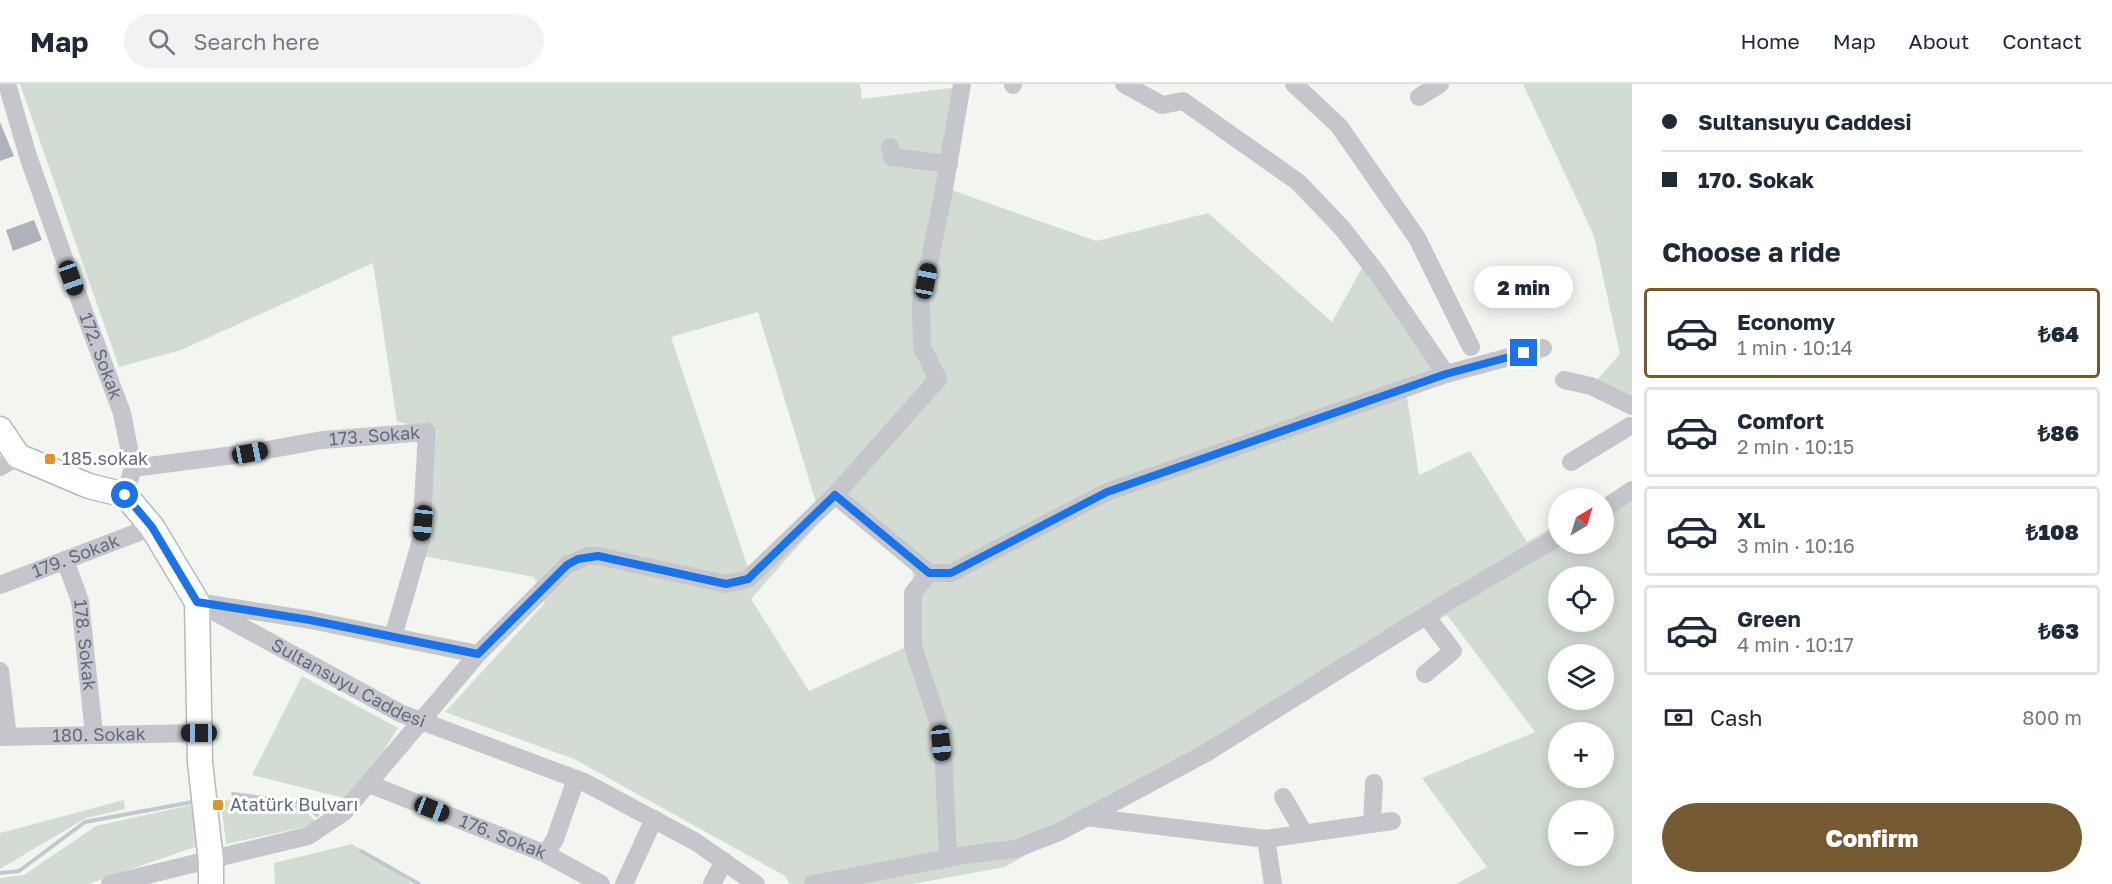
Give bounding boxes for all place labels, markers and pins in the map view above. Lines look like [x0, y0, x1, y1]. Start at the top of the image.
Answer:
place label: 185.sokak [62, 447, 148, 469]
marker: 185.sokak [43, 452, 57, 466]
place label: Atatürk Bulvarı [230, 793, 358, 815]
marker: Atatürk Bulvarı [211, 798, 225, 812]

